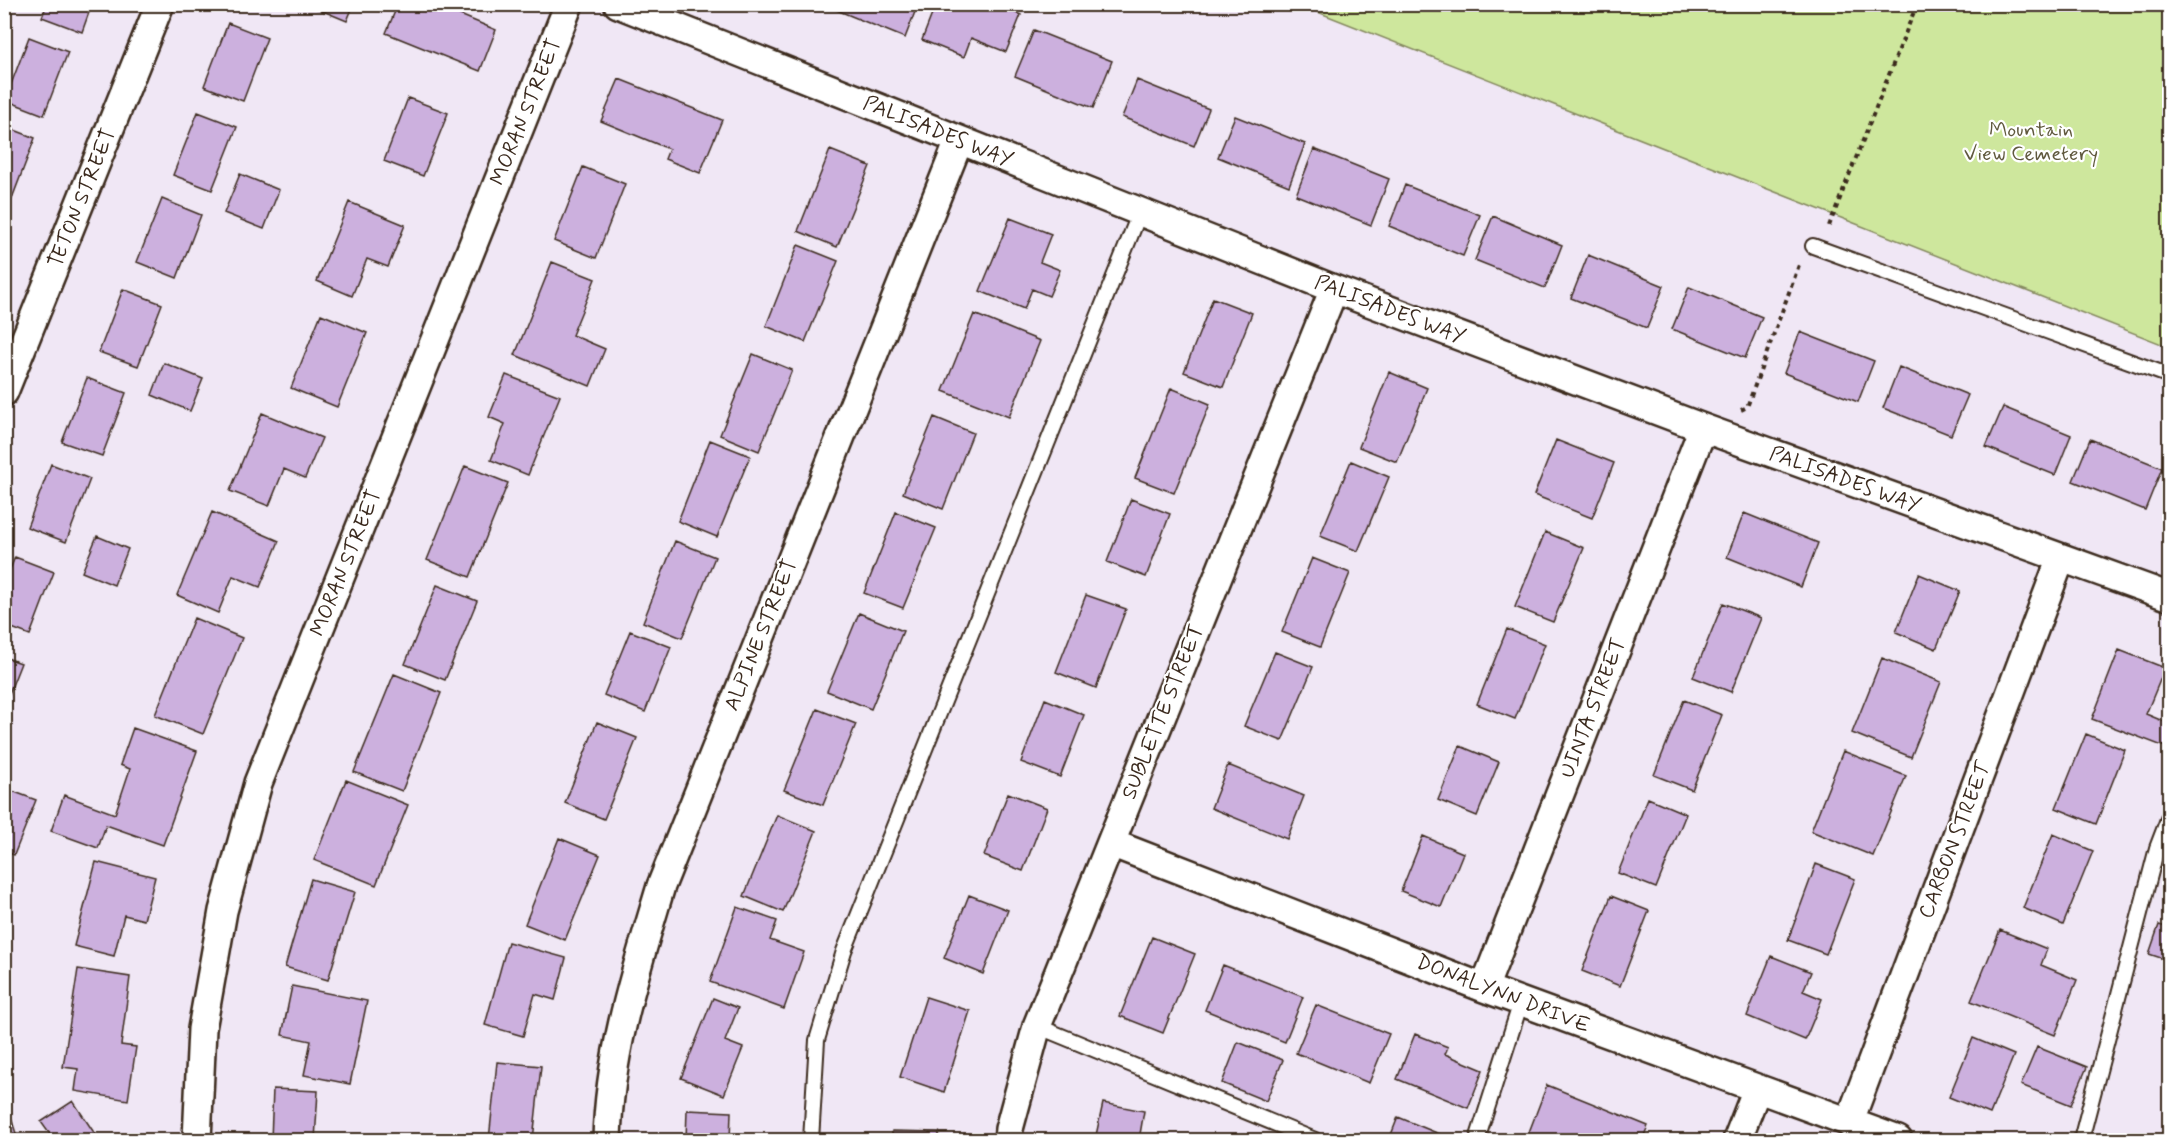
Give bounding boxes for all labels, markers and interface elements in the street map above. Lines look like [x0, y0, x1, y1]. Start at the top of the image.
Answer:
street label: MORAN STREET [484, 34, 568, 190]
street label: PALISADES WAY [859, 89, 1017, 175]
park label: Mountain View Cemetery [1964, 116, 2098, 168]
street label: TETON STREET [41, 124, 123, 272]
street label: PALISADES WAY [1311, 268, 1469, 352]
street label: PALISADES WAY [1765, 440, 1925, 520]
street label: MORAN STREET [304, 485, 388, 641]
street label: ALPINE STREET [718, 555, 804, 715]
street label: SUBLETTE STREET [1115, 621, 1211, 803]
street label: UINTA STREET [1553, 634, 1633, 782]
street label: CARBON STREET [1912, 757, 1998, 923]
street label: DONALYNN DRIVE [1412, 948, 1594, 1040]

